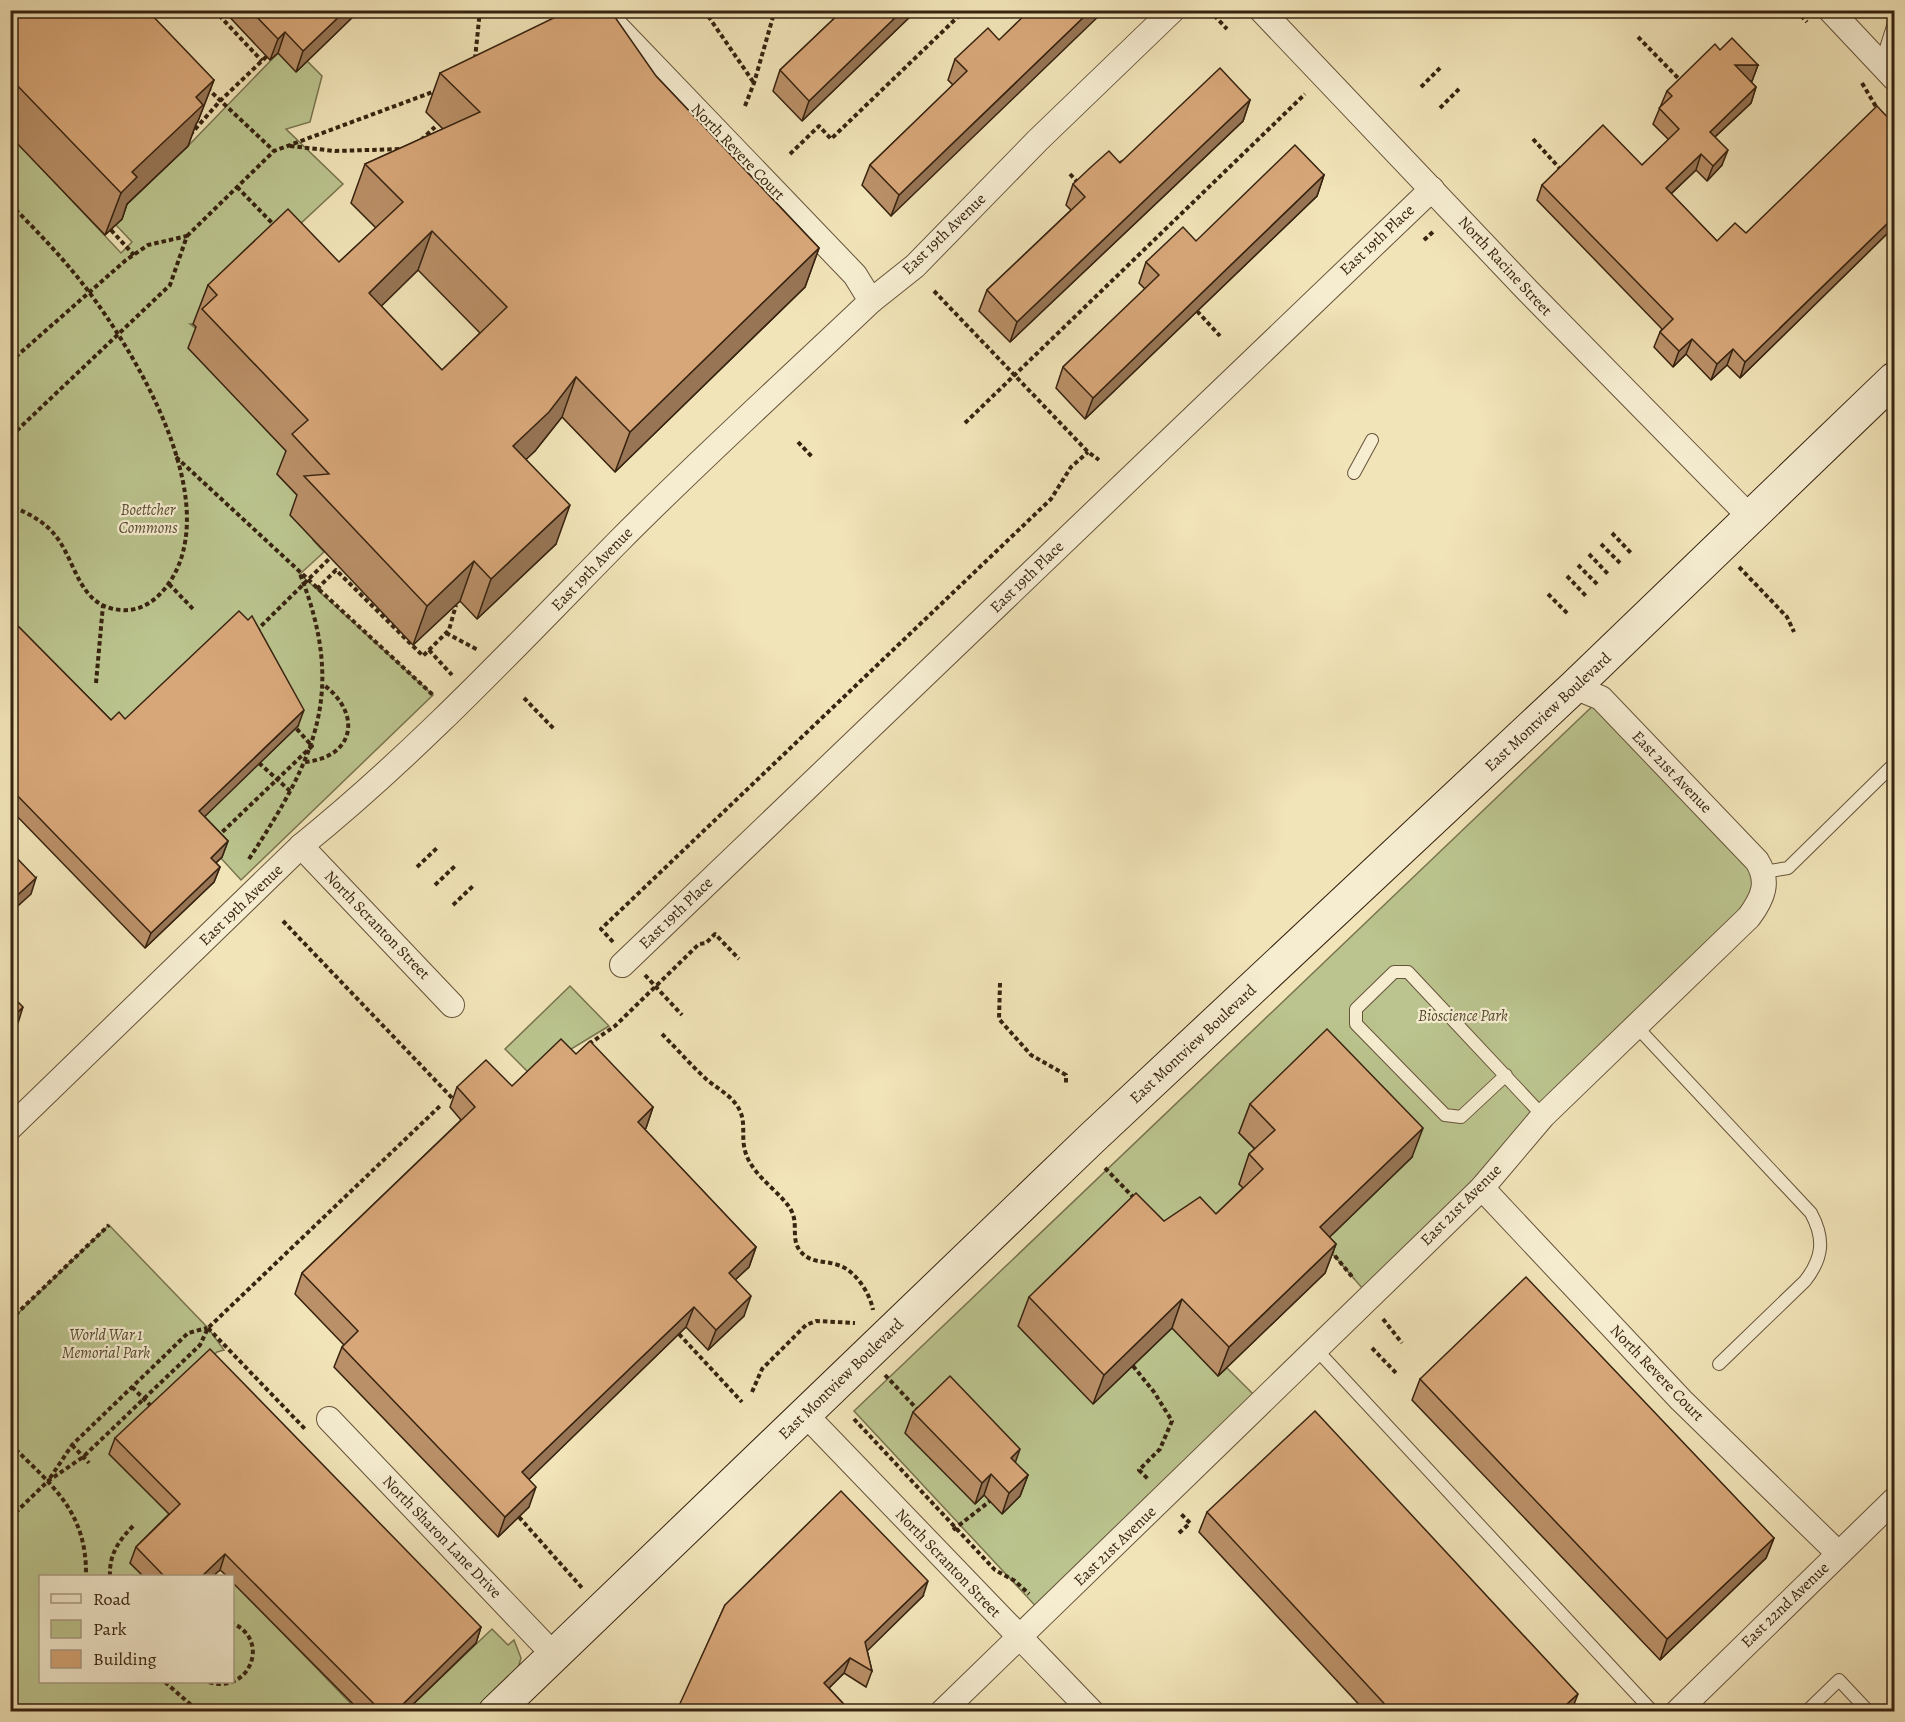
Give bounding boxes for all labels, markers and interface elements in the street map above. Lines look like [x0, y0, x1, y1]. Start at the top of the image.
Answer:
street label: North Revere Court [686, 99, 790, 205]
street label: East 19th Avenue [897, 188, 991, 280]
street label: East 19th Place [1335, 200, 1419, 280]
street label: North Racine Street [1453, 211, 1557, 321]
park label: Boettcher Commons [118, 499, 178, 539]
street label: East 19th Avenue [546, 522, 638, 616]
street label: East 19th Place [985, 536, 1069, 618]
street label: East Montview Boulevard [1480, 647, 1616, 777]
street label: East 21st Avenue [1627, 726, 1717, 818]
street label: East 19th Avenue [194, 859, 288, 951]
street label: North Scranton Street [319, 866, 435, 984]
street label: East 19th Place [634, 872, 718, 954]
street label: East Montview Boulevard [1125, 979, 1261, 1109]
park label: Bioscience Park [1418, 1005, 1508, 1027]
street label: East 21st Avenue [1415, 1159, 1507, 1251]
street label: East Montview Boulevard [774, 1313, 909, 1445]
street label: North Revere Court [1605, 1320, 1709, 1426]
park label: World War 1 Memorial Park [62, 1324, 150, 1364]
street label: North Sharon Lane Drive [377, 1471, 507, 1603]
street label: East 21st Avenue [1069, 1501, 1161, 1591]
street label: North Scranton Street [890, 1504, 1006, 1622]
street label: East 22nd Avenue [1736, 1557, 1834, 1653]
legend [39, 1575, 234, 1683]
text: Road [93, 1587, 131, 1611]
text: Park [93, 1617, 127, 1641]
text: Building [93, 1647, 157, 1671]

